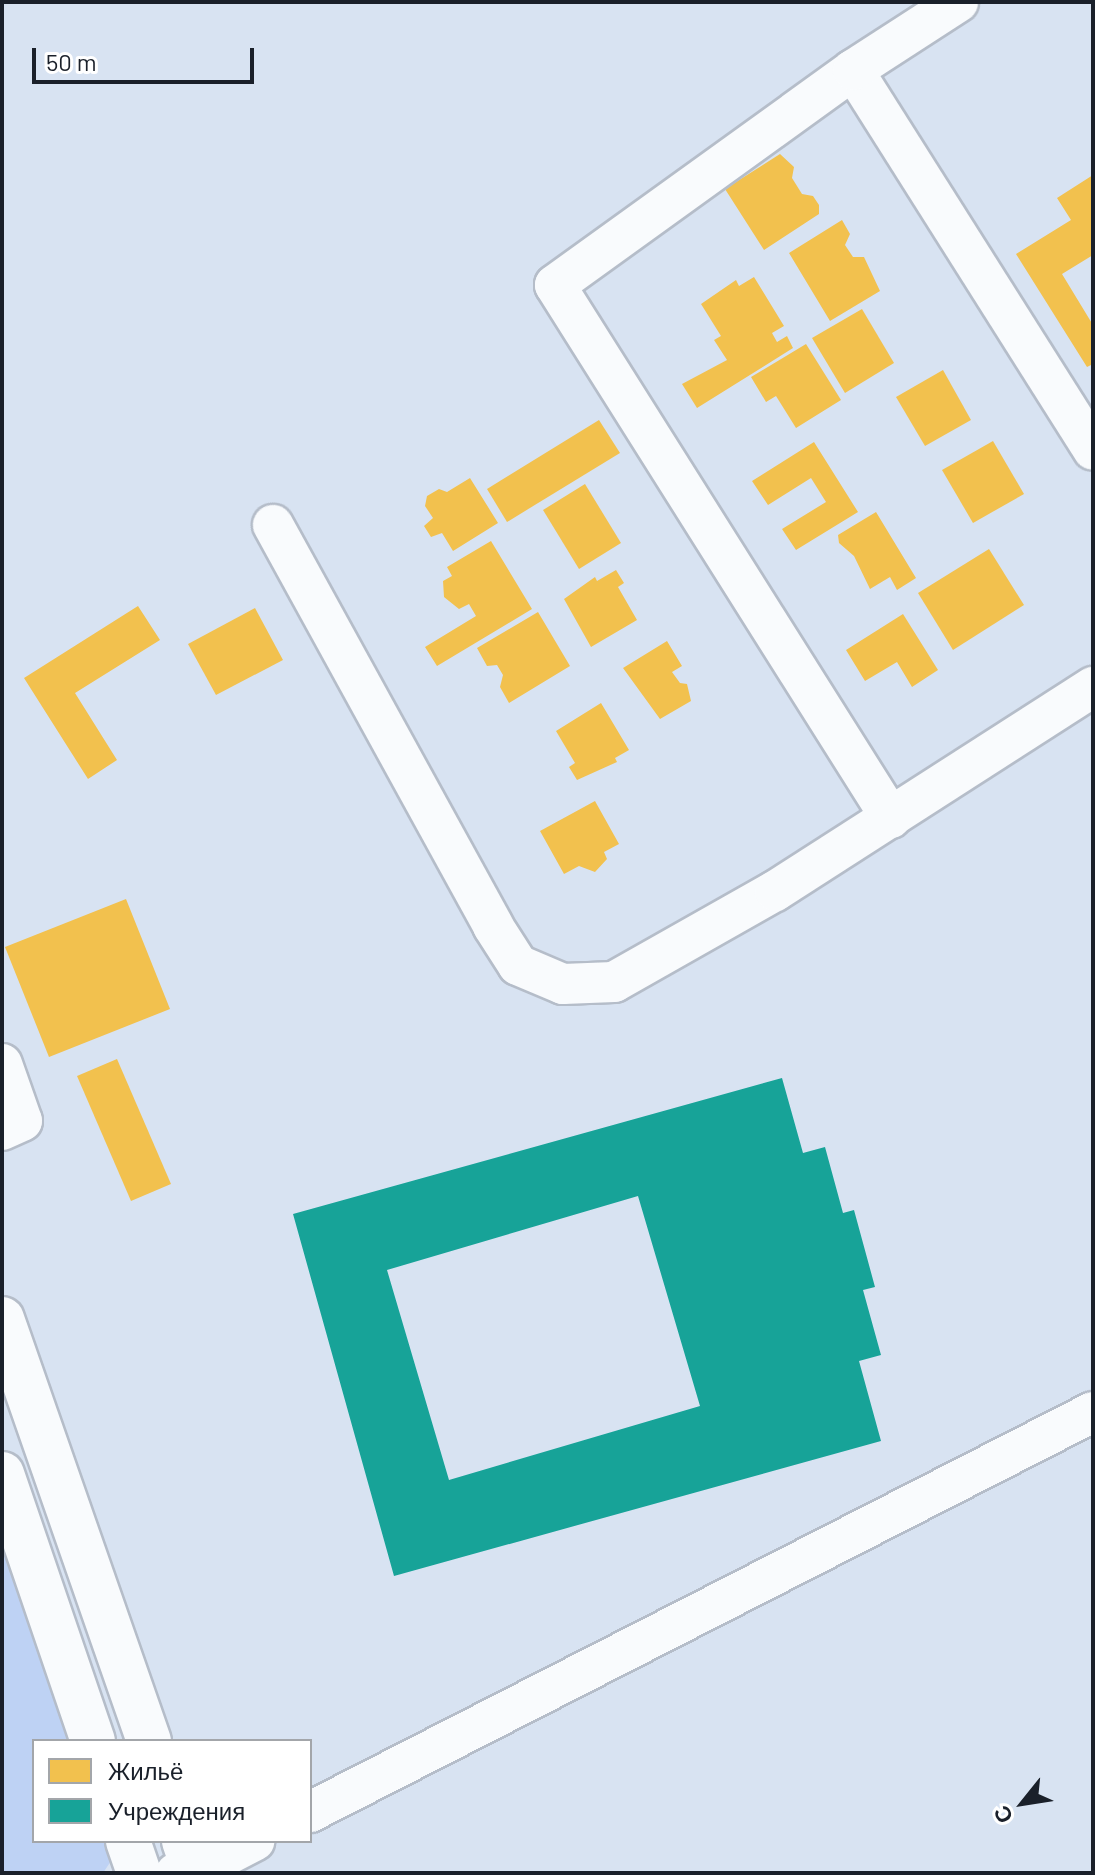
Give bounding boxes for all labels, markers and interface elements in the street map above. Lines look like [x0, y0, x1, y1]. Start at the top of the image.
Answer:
scale bar [36, 32, 258, 82]
text: 50 m [46, 47, 97, 76]
legend [32, 1739, 312, 1843]
text: Жильё [108, 1756, 183, 1785]
north arrow [983, 1763, 1063, 1843]
text: Учреждения [108, 1796, 245, 1825]
text: С [987, 1802, 1017, 1828]

